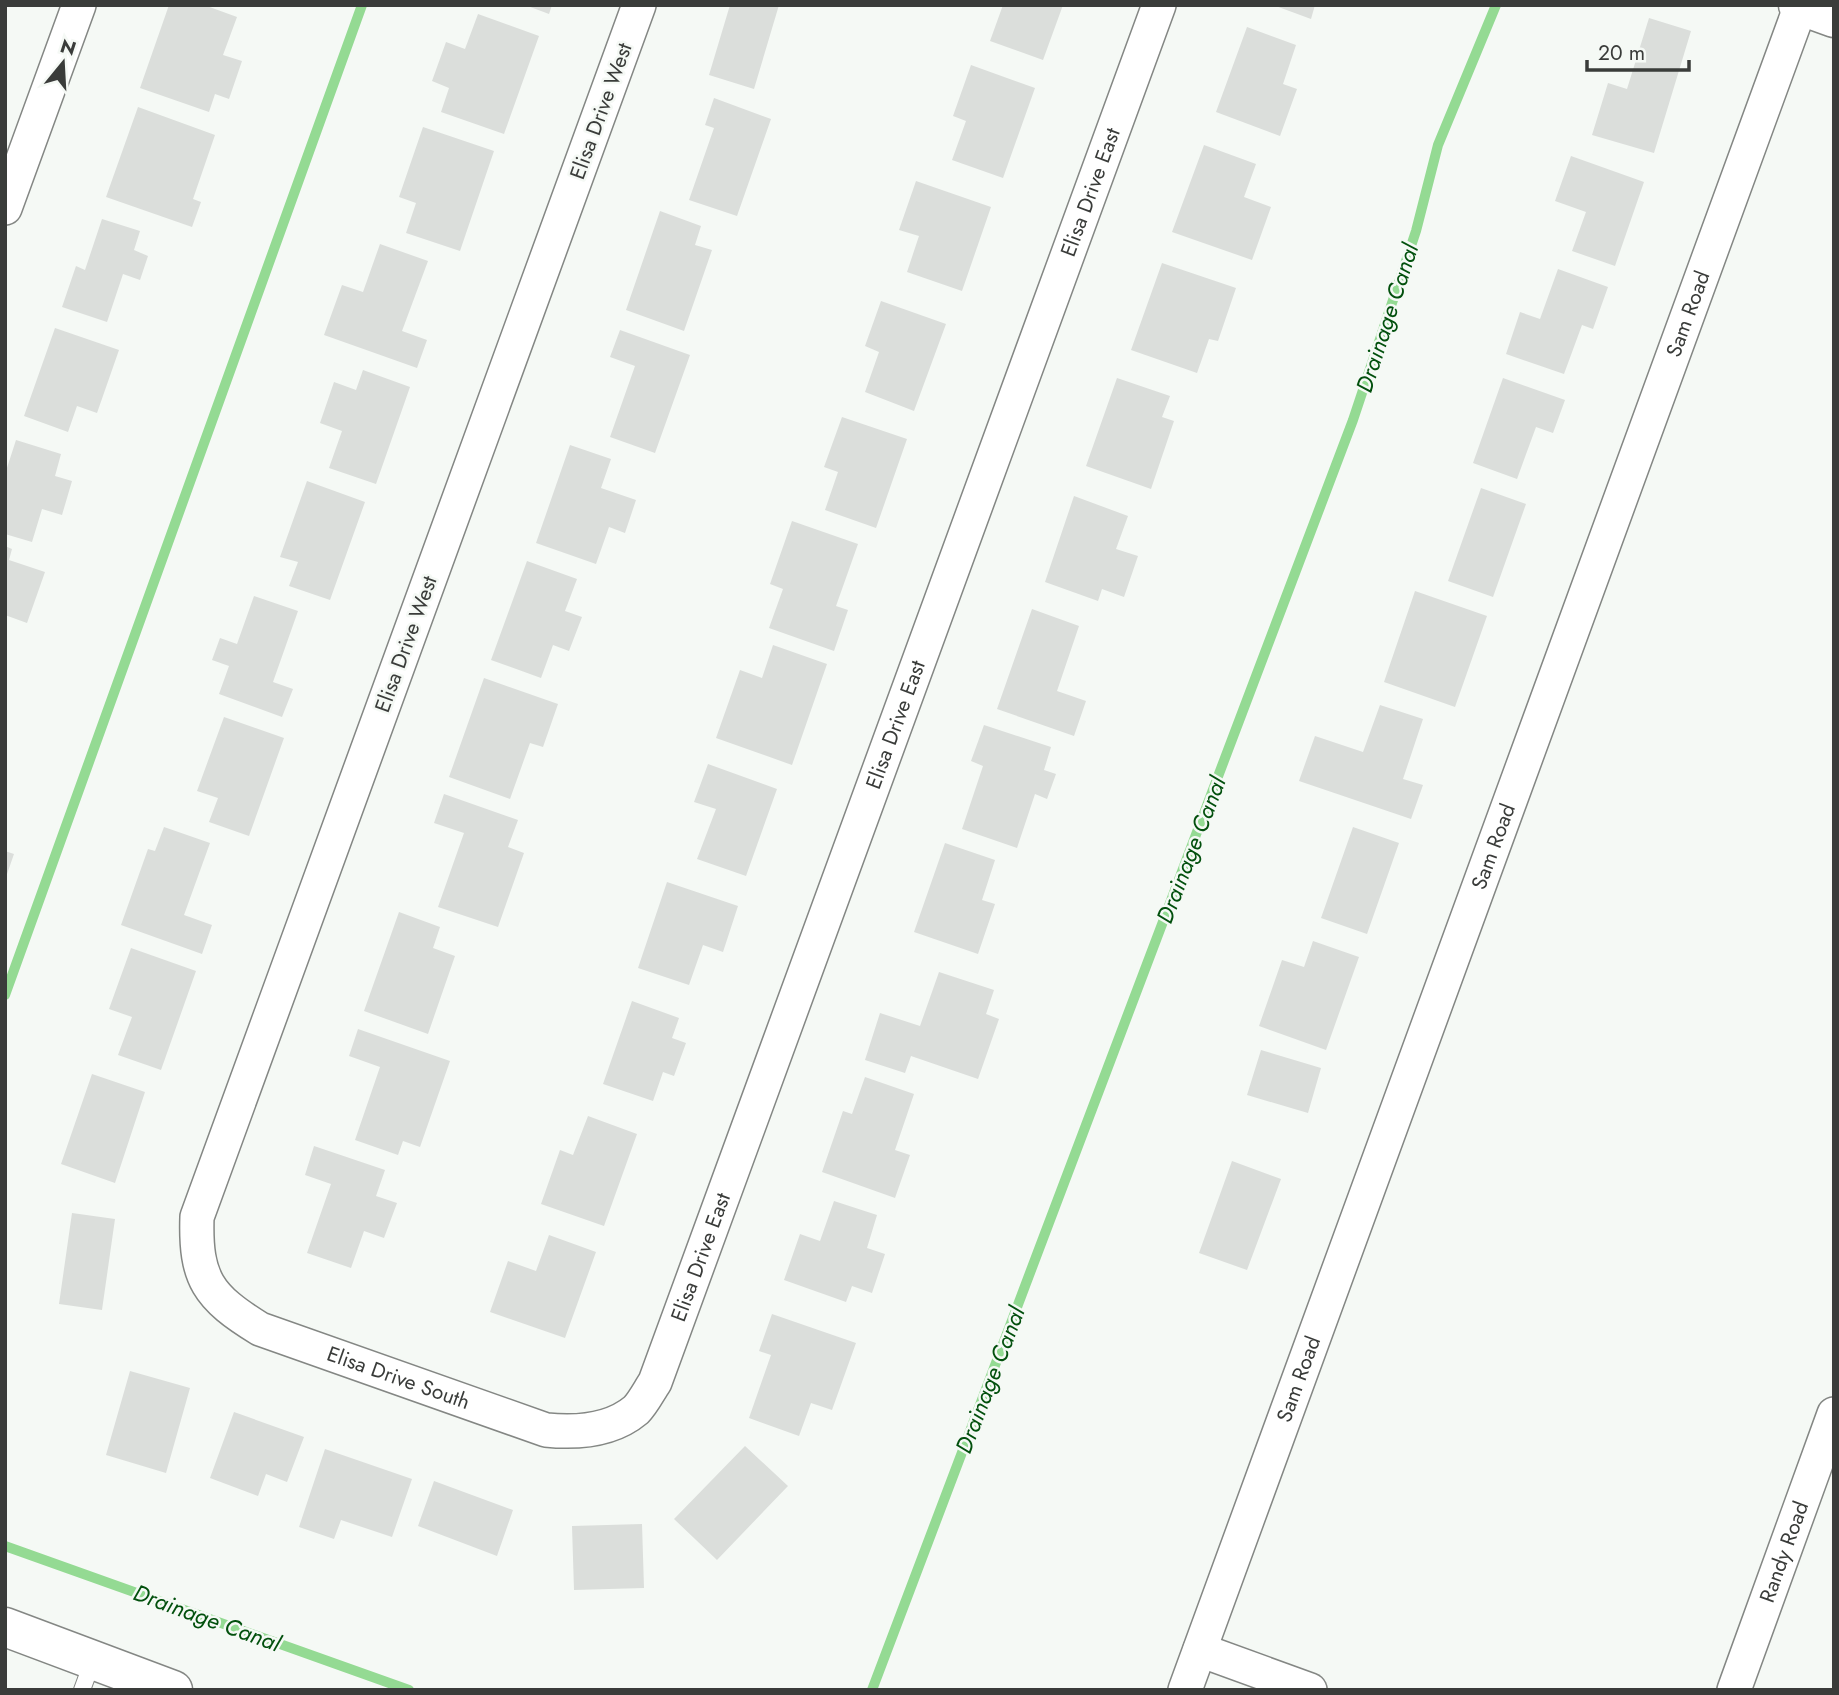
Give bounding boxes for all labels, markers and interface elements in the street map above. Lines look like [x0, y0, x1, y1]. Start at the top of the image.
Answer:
north arrow [28, 28, 98, 98]
scale bar [1587, 28, 1688, 72]
text: N [57, 32, 79, 62]
text: 20 m [1598, 38, 1645, 68]
street label: Elisa Drive West [562, 39, 640, 183]
street label: Elisa Drive East [1053, 124, 1128, 261]
water label: Drainage Canal [1347, 238, 1427, 397]
street label: Sam Road [1659, 267, 1717, 361]
street label: Elisa Drive West [367, 572, 445, 716]
street label: Elisa Drive East [858, 656, 933, 793]
water label: Drainage Canal [1147, 771, 1235, 928]
street label: Sam Road [1464, 799, 1523, 894]
street label: Elisa Drive East [663, 1189, 738, 1326]
water label: Drainage Canal [946, 1301, 1034, 1458]
street label: Sam Road [1269, 1332, 1328, 1426]
street label: Elisa Drive South [323, 1339, 474, 1417]
street label: Randy Road [1752, 1497, 1816, 1607]
water label: Drainage Canal [129, 1576, 286, 1661]

